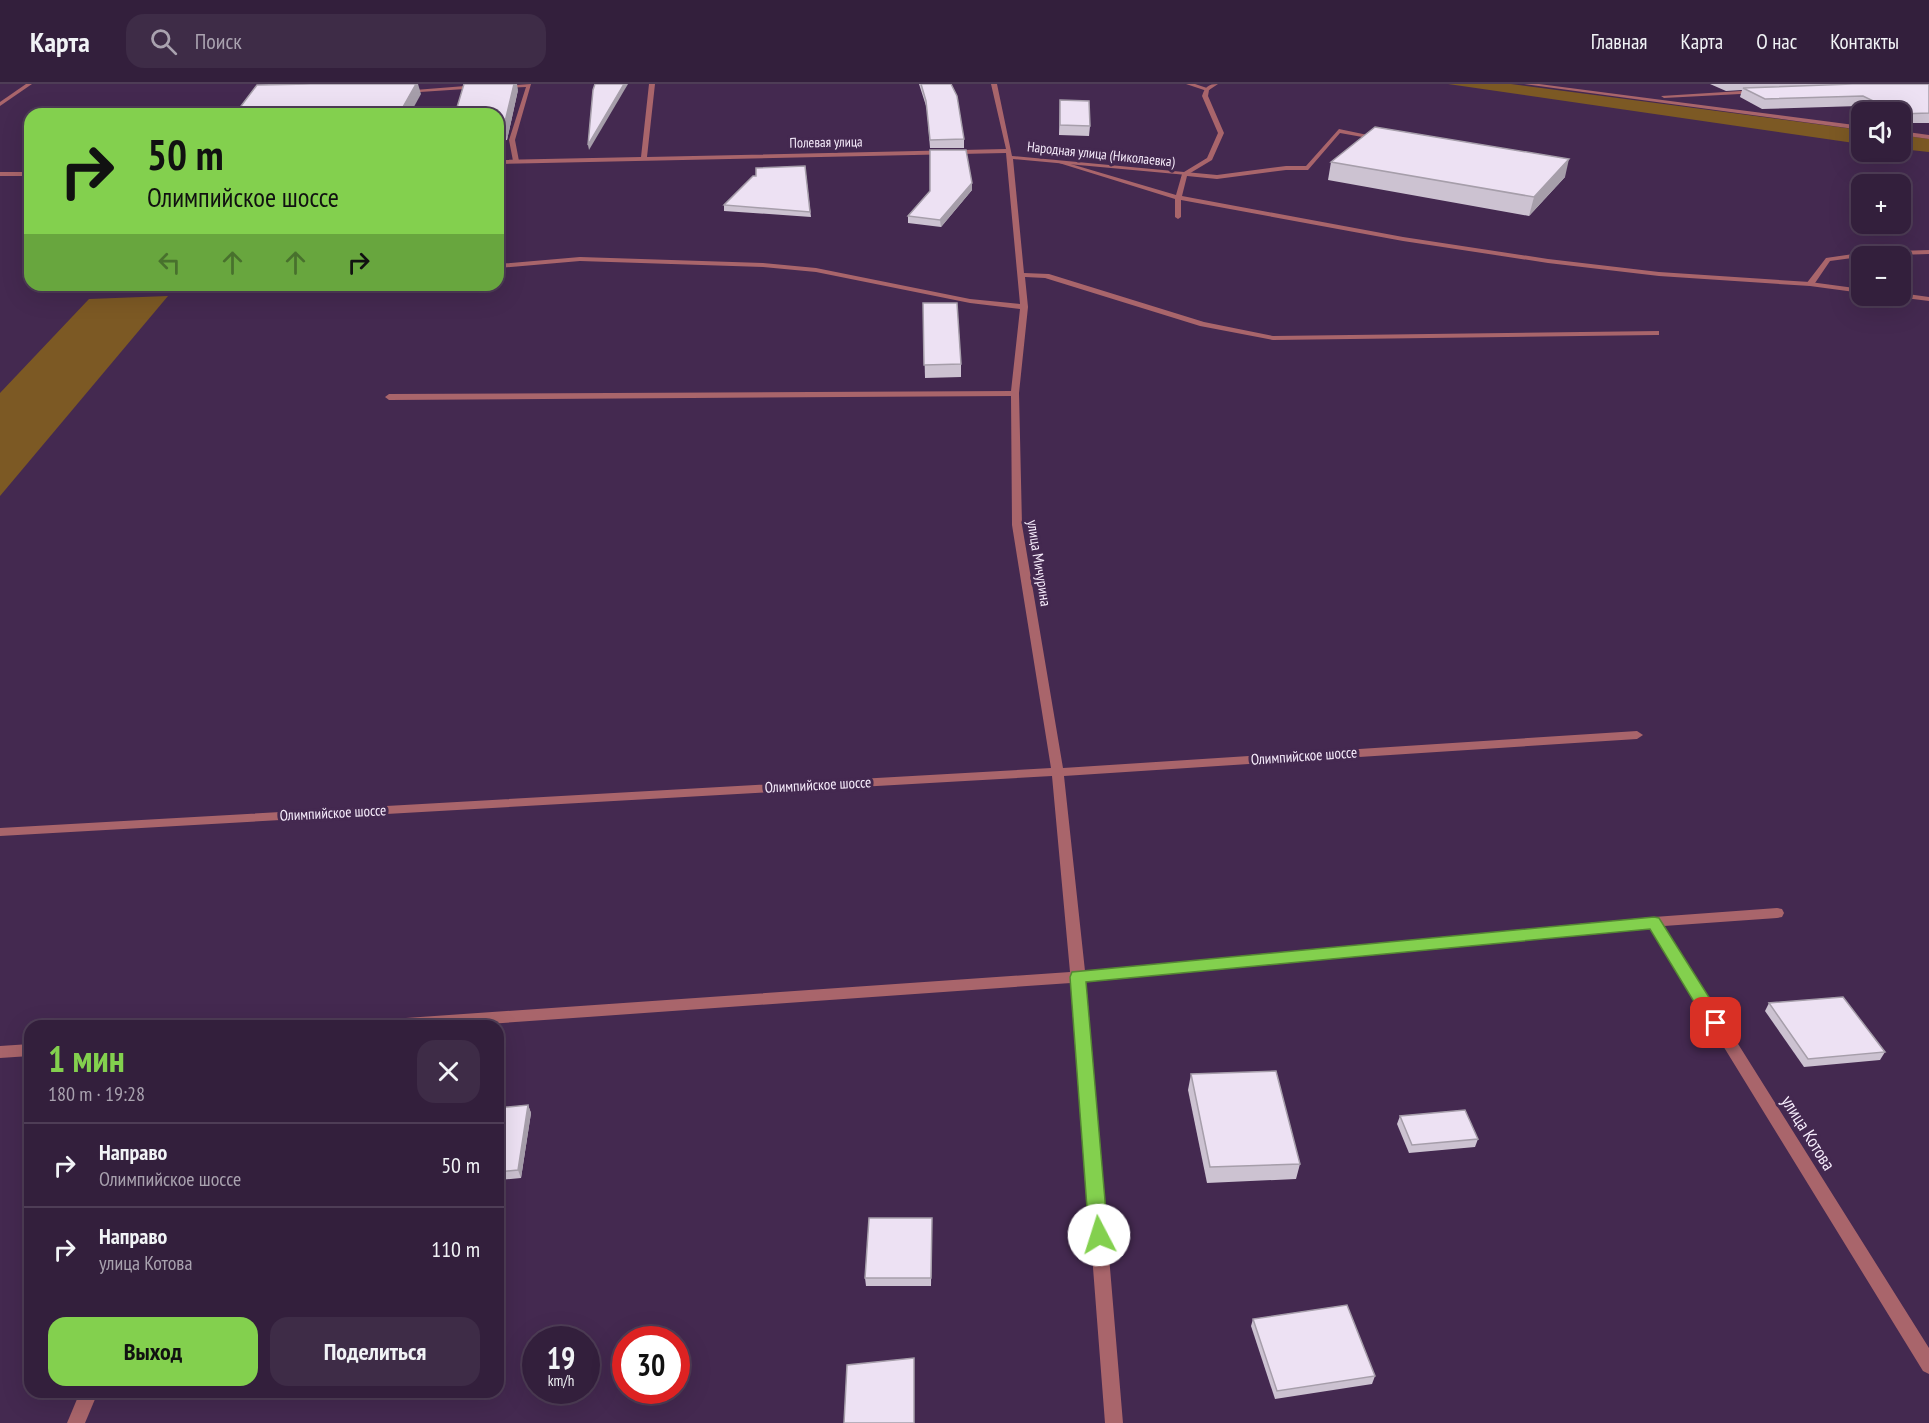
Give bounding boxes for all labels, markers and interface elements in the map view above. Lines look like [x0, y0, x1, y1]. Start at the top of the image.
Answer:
search box [126, 14, 546, 68]
text: Карта [30, 23, 90, 60]
icon: search [147, 25, 180, 58]
text: Поиск [195, 27, 242, 55]
text: Главная [1591, 28, 1647, 55]
text: Карта [1680, 28, 1723, 55]
text: О нас [1756, 28, 1797, 55]
text: Контакты [1830, 28, 1899, 55]
map controls [1851, 102, 1911, 306]
button: sound [1851, 102, 1911, 162]
text: 50 m [147, 127, 224, 182]
icon: right [48, 132, 126, 210]
street label: Полевая улица [789, 132, 863, 152]
street label: Народная улица (Николаевка) [1026, 137, 1176, 171]
button: + [1851, 174, 1911, 234]
text: Олимпийское шоссе [147, 180, 339, 214]
icon: left [153, 246, 186, 279]
icon: ahead [216, 246, 249, 279]
icon: ahead [279, 246, 312, 279]
icon: right [342, 246, 375, 279]
button: − [1851, 246, 1911, 306]
street label: улица Мичурина [1023, 518, 1056, 608]
street label: Олимпийское шоссе [1250, 742, 1358, 769]
street label: Олимпийское шоссе [764, 772, 872, 797]
street label: Олимпийское шоссе [279, 800, 387, 825]
pin [1690, 997, 1741, 1048]
icon: arrive [1699, 1006, 1732, 1039]
text: 1 мин [48, 1035, 125, 1082]
button: close [417, 1040, 480, 1103]
text: 180 m · 19:28 [48, 1081, 145, 1107]
street label: улица Котова [1776, 1091, 1840, 1174]
text: Направо [99, 1138, 167, 1166]
icon: right [48, 1149, 81, 1182]
text: 50 m [441, 1151, 480, 1179]
text: Олимпийское шоссе [99, 1166, 241, 1192]
position arrow [1067, 1203, 1131, 1267]
text: Направо [99, 1222, 167, 1250]
icon: right [48, 1233, 81, 1266]
text: 110 m [431, 1235, 480, 1263]
text: улица Котова [99, 1250, 192, 1276]
button: Выход [48, 1317, 258, 1386]
button: Поделиться [270, 1317, 480, 1386]
speed limit sign: 30 [612, 1326, 690, 1404]
text: 19 [547, 1338, 575, 1377]
text: km/h [548, 1371, 574, 1390]

